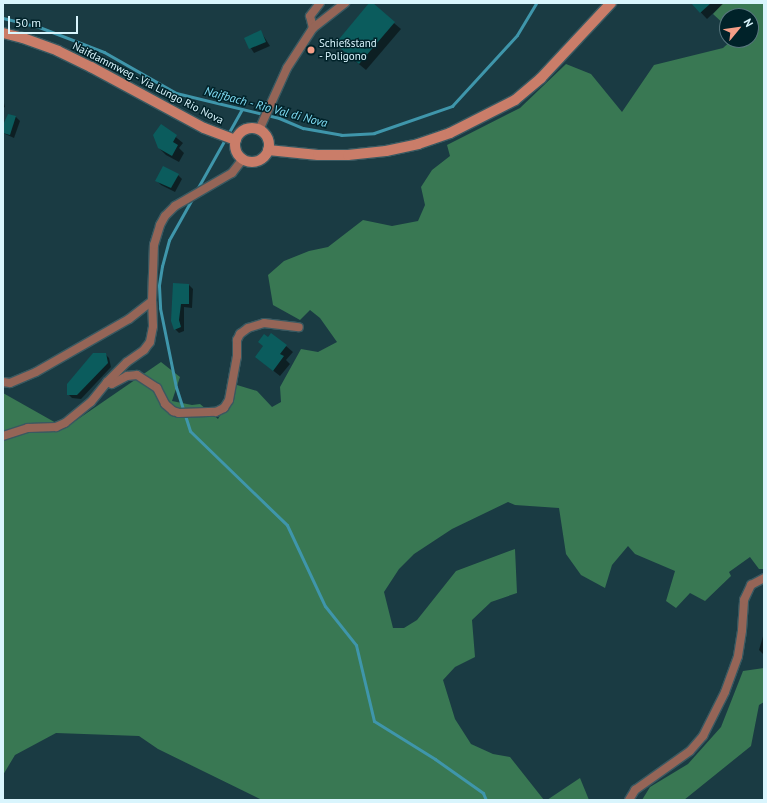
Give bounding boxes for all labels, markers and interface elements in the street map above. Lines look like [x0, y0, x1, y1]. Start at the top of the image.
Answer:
scale bar [10, 8, 80, 34]
north arrow [719, 8, 759, 48]
text: 50 m [15, 15, 41, 30]
text: N [741, 16, 756, 29]
place label: Schießstand - Poligono [319, 37, 377, 63]
street label: Naifdammweg - Via Lungo Rio Nova [69, 39, 227, 127]
marker: Schießstand - Poligono [306, 45, 316, 55]
water label: Naifbach - Rio Val di Nova [202, 83, 330, 131]

